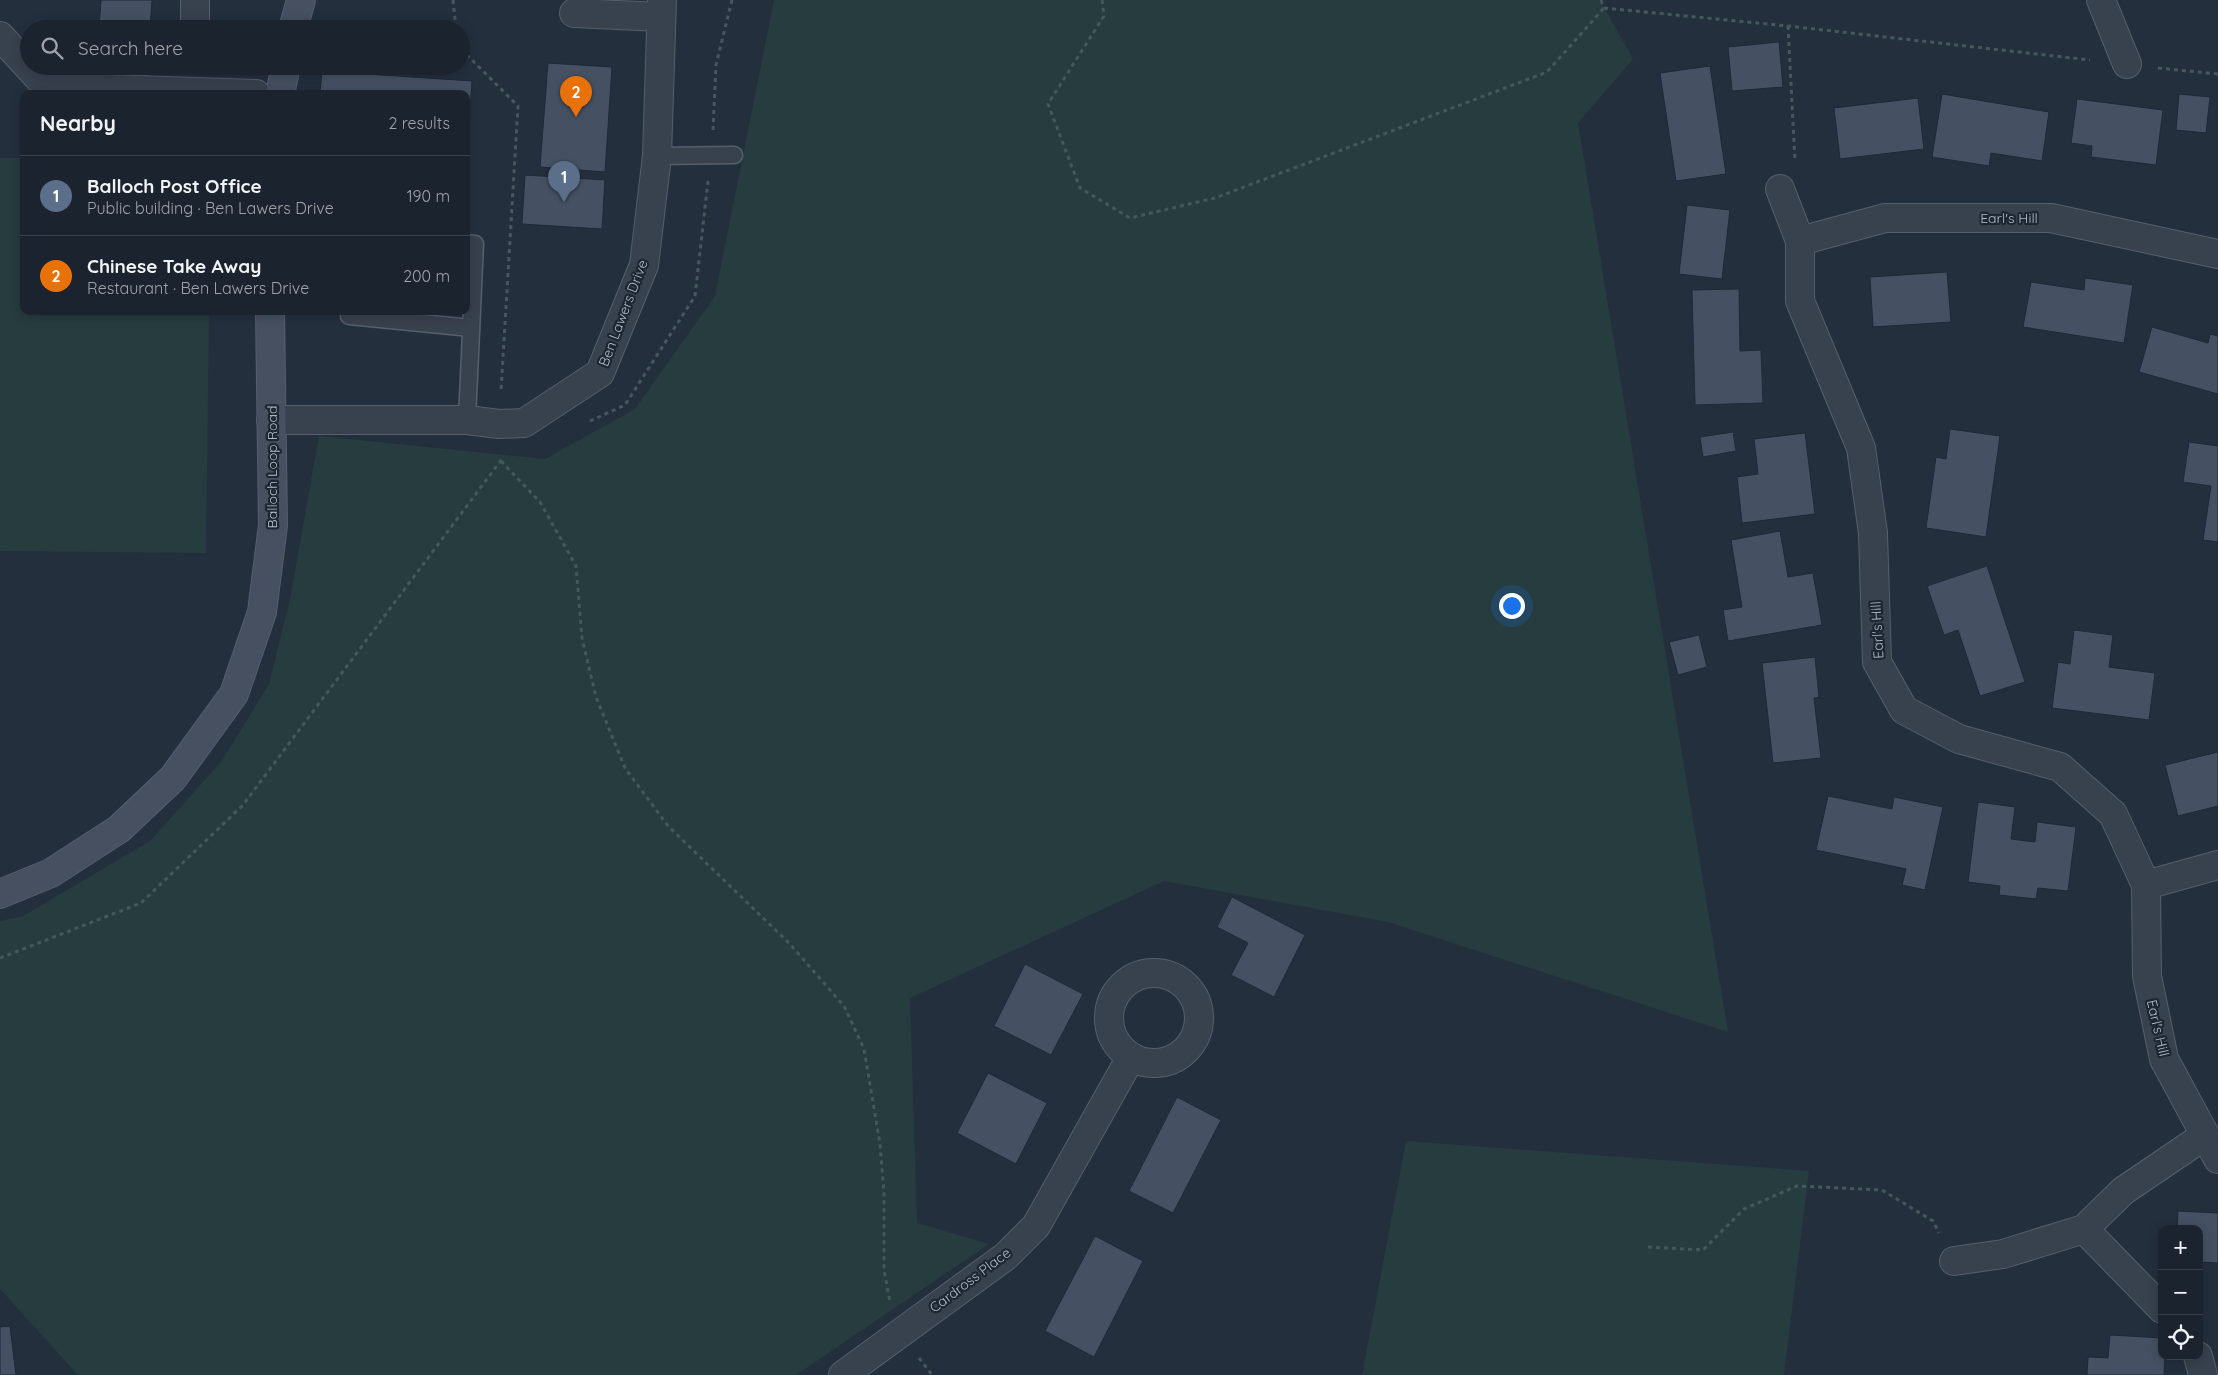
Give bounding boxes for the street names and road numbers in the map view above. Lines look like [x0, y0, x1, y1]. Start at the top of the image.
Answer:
street label: Earl's Hill [1980, 209, 2038, 227]
street label: Ben Lawers Drive [594, 257, 652, 369]
street label: Balloch Loop Road [263, 406, 281, 528]
street label: Earl's Hill [1867, 601, 1887, 659]
street label: Earl's Hill [2143, 998, 2173, 1058]
street label: Cardross Place [926, 1244, 1014, 1316]

